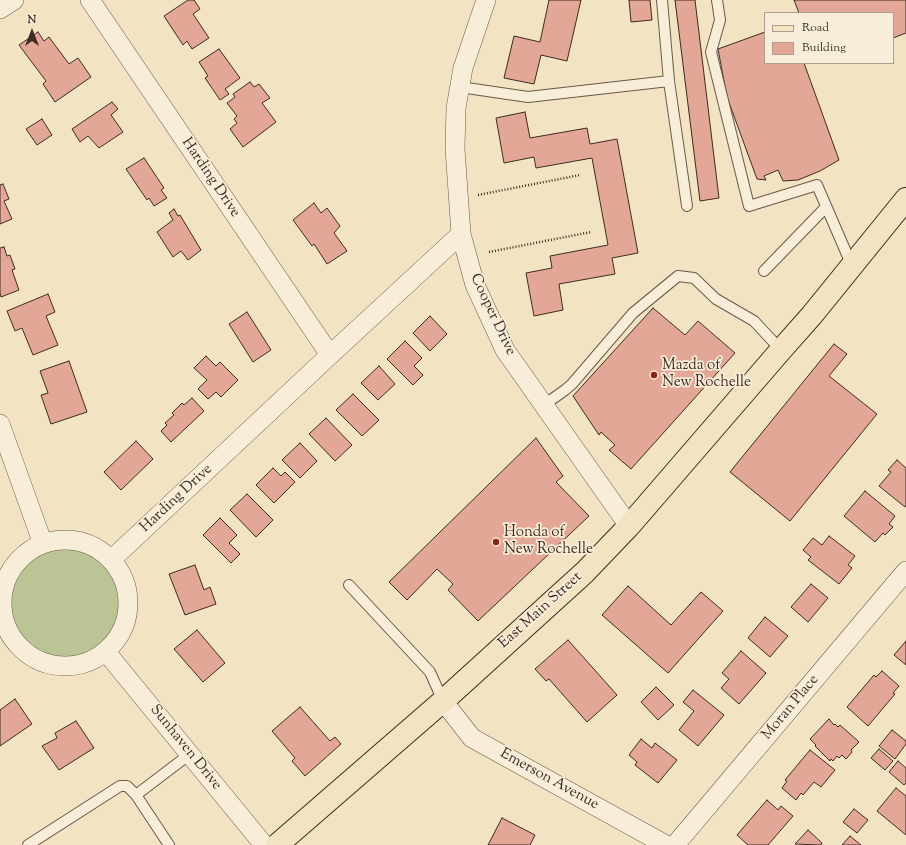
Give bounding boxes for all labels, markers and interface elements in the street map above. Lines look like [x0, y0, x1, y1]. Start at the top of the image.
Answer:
north arrow [12, 12, 52, 52]
text: N [28, 12, 36, 28]
legend [764, 12, 894, 64]
text: Road [802, 19, 829, 37]
text: Building [802, 39, 846, 57]
street label: Harding Drive [177, 135, 243, 221]
street label: Cooper Drive [465, 271, 519, 359]
place label: Mazda of New Rochelle [662, 357, 751, 392]
marker: Mazda of New Rochelle [649, 370, 659, 380]
street label: Harding Drive [137, 461, 217, 537]
place label: Honda of New Rochelle [504, 524, 593, 559]
marker: Honda of New Rochelle [491, 537, 501, 547]
street label: East Main Street [496, 569, 586, 653]
street label: Moran Place [759, 672, 823, 744]
street label: Sunhaven Drive [145, 702, 225, 794]
street label: Emerson Avenue [496, 745, 602, 815]

